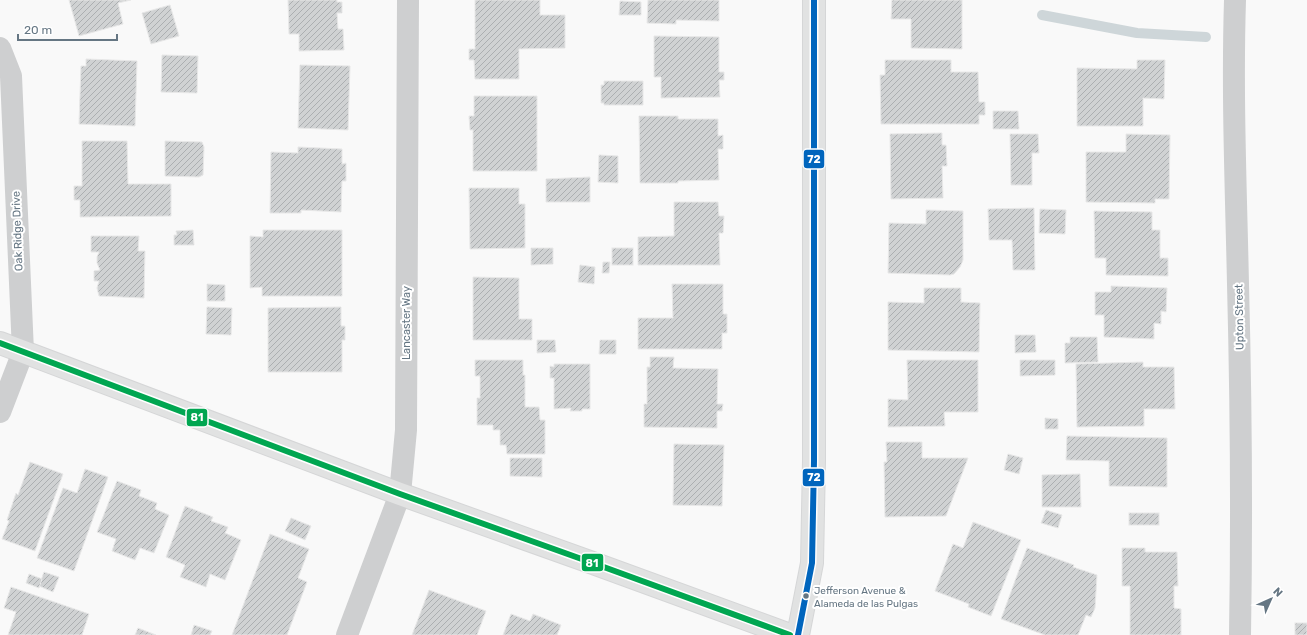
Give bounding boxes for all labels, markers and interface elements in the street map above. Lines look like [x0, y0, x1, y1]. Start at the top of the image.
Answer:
scale bar [18, 16, 117, 42]
text: 20 m [24, 23, 52, 37]
line badge: 72 [803, 149, 825, 169]
text: 72 [807, 153, 821, 166]
street label: Oak Ridge Drive [10, 191, 25, 271]
street label: Upton Street [1232, 283, 1247, 350]
street label: Lancaster Way [400, 286, 413, 360]
line badge: 81 [186, 408, 208, 427]
text: 81 [191, 411, 203, 424]
line badge: 72 [802, 468, 825, 487]
text: 72 [807, 471, 821, 484]
line badge: 81 [581, 553, 604, 572]
text: 81 [586, 557, 598, 570]
north arrow [1251, 579, 1291, 619]
place label: Jefferson Avenue & Alameda de las Pulgas [814, 585, 918, 610]
text: N [1270, 585, 1285, 600]
marker: Jefferson Avenue & Alameda de las Pulgas [801, 591, 811, 601]

